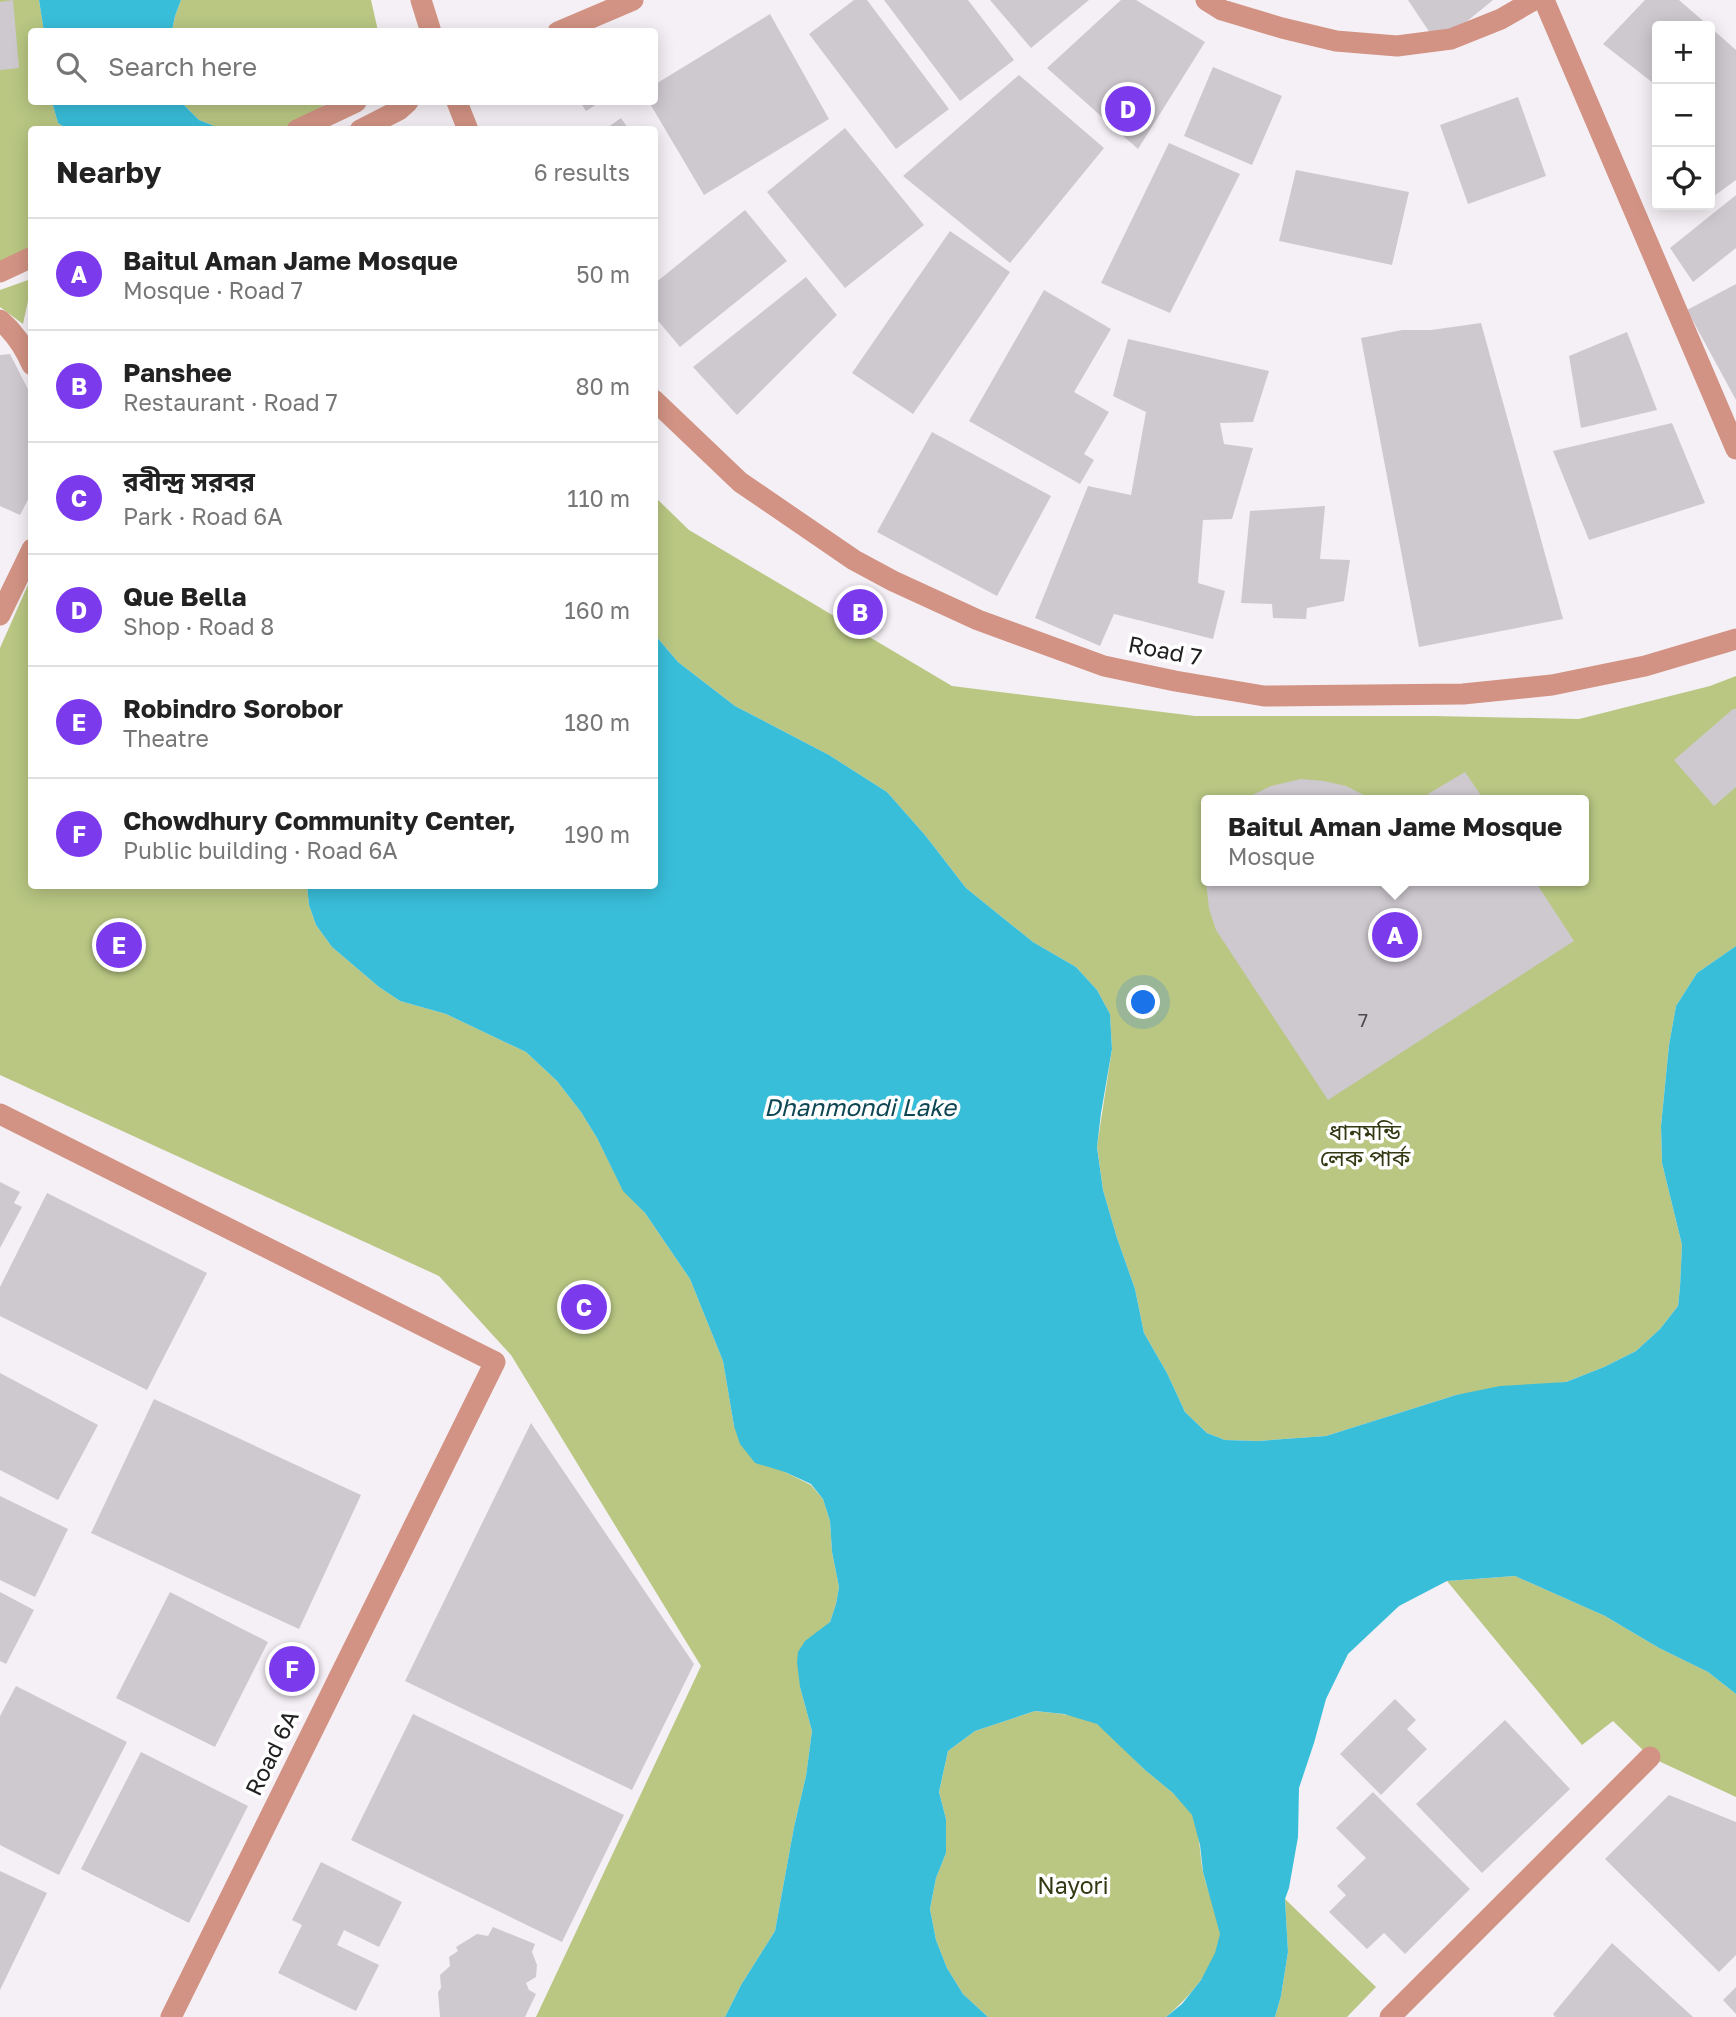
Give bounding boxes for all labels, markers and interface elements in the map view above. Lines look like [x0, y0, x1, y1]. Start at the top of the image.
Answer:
map controls [1652, 21, 1715, 210]
button: + [1652, 21, 1715, 84]
search box [28, 28, 658, 105]
icon: search [52, 48, 90, 86]
text: Search here [108, 51, 257, 82]
pin: D [1105, 83, 1151, 135]
button: − [1652, 84, 1715, 147]
button: locate [1652, 147, 1715, 210]
text: Nearby [56, 154, 161, 190]
text: 6 results [534, 158, 630, 186]
text: Baitul Aman Jame Mosque [123, 245, 458, 276]
text: A [71, 260, 87, 288]
text: 50 m [576, 260, 630, 288]
text: Mosque · Road 7 [123, 276, 303, 304]
text: Panshee [123, 357, 232, 388]
text: B [71, 372, 87, 400]
text: 80 m [576, 372, 630, 400]
text: Restaurant · Road 7 [123, 388, 338, 416]
text: রবীন্দ্র সরবর [123, 466, 255, 497]
text: C [71, 484, 87, 512]
text: 110 m [567, 484, 630, 512]
text: Park · Road 6A [123, 502, 283, 530]
text: Que Bella [123, 581, 247, 612]
pin: B [837, 586, 883, 638]
text: D [71, 596, 87, 624]
text: 160 m [565, 596, 630, 624]
text: Shop · Road 8 [123, 612, 274, 640]
street label: Road 7 [1126, 629, 1204, 671]
text: Robindro Sorobor [123, 693, 343, 724]
text: E [72, 708, 86, 736]
text: 180 m [564, 708, 630, 736]
text: Theatre [123, 724, 209, 752]
popup [1201, 795, 1589, 886]
text: Chowdhury Community Center, [123, 805, 516, 836]
text: Baitul Aman Jame Mosque [1228, 811, 1562, 842]
text: F [72, 820, 86, 848]
text: 190 m [565, 820, 630, 848]
text: Public building · Road 6A [123, 836, 398, 864]
text: Mosque [1228, 842, 1315, 870]
pin: A [1372, 909, 1418, 961]
pin: E [96, 919, 142, 971]
your location [1126, 985, 1160, 1019]
house number: 7 [1358, 1008, 1368, 1031]
water label: Dhanmondi Lake [764, 1092, 958, 1121]
park label: ধানমন্ডি লেক পার্ক [1320, 1117, 1411, 1171]
pin: C [561, 1281, 607, 1333]
pin: F [269, 1643, 315, 1695]
street label: Road 6A [238, 1705, 304, 1800]
park label: Nayori [1037, 1871, 1109, 1899]

